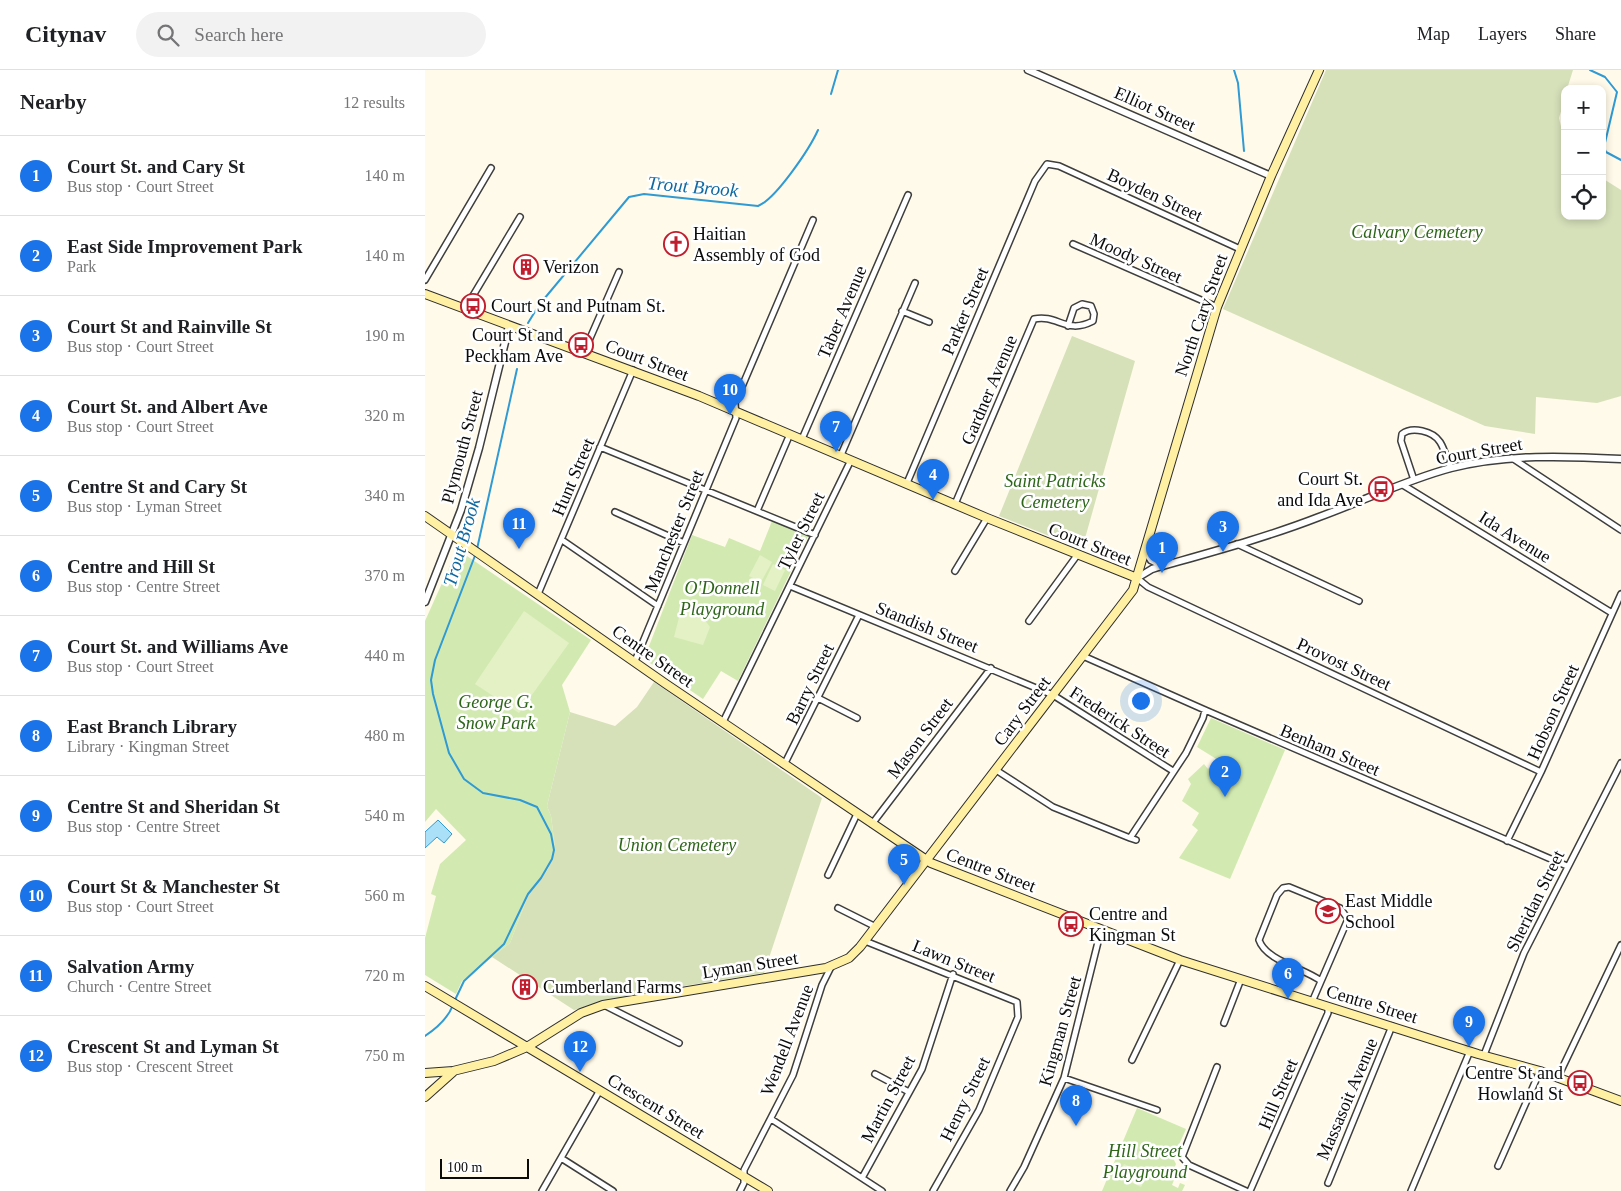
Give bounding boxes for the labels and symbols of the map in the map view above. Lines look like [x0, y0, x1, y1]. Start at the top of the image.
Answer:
street label: Elliot Street [1111, 82, 1199, 136]
street label: Boyden Street [1104, 164, 1206, 226]
water label: Trout Brook [647, 172, 740, 201]
park label: Calvary Cemetery [1351, 222, 1483, 242]
place label: Haitian Assembly of God [693, 224, 820, 265]
street label: Moody Street [1087, 229, 1185, 287]
church icon: Haitian Assembly of God [663, 231, 689, 257]
street label: North Cary Street [1171, 251, 1231, 379]
building icon: Verizon [513, 254, 539, 280]
place label: Verizon [543, 257, 599, 277]
street label: Taber Avenue [813, 263, 871, 361]
street label: Parker Street [938, 264, 992, 358]
bus stop icon: Court St and Putnam St. [460, 293, 486, 319]
place label: Court St and Putnam St. [491, 296, 666, 316]
place label: Court St and Peckham Ave [465, 325, 563, 366]
bus stop icon: Court St and Peckham Ave [568, 332, 594, 358]
street label: Gardner Avenue [957, 332, 1021, 448]
street label: Court Street [603, 335, 691, 385]
pin: 10 [714, 374, 746, 415]
street label: Plymouth Street [437, 388, 487, 506]
pin: 7 [820, 411, 852, 452]
street label: Court Street [1434, 434, 1524, 468]
street label: Hunt Street [548, 435, 598, 519]
pin: 4 [917, 459, 949, 500]
street label: Manchester Street [640, 467, 708, 595]
place label: Court St. and Ida Ave [1277, 469, 1363, 510]
park label: Saint Patricks Cemetery [1004, 471, 1106, 512]
bus stop icon: Court St. and Ida Ave [1368, 476, 1394, 502]
street label: Tyler Street [774, 489, 828, 573]
water label: Trout Brook [439, 495, 484, 589]
street label: Ida Avenue [1475, 507, 1555, 567]
pin: 11 [503, 508, 535, 549]
pin: 3 [1207, 511, 1239, 552]
street label: Court Street [1046, 518, 1134, 570]
pin: 1 [1146, 532, 1178, 573]
park label: O'Donnell Playground [679, 578, 765, 619]
street label: Standish Street [873, 597, 981, 657]
street label: Centre Street [609, 621, 697, 691]
street label: Provost Street [1294, 633, 1394, 695]
street label: Barry Street [782, 640, 838, 728]
street label: Hobson Street [1523, 661, 1583, 763]
street label: Cary Street [989, 672, 1055, 750]
street label: Frederick Street [1066, 682, 1174, 762]
your location [1128, 688, 1154, 714]
park label: George G. Snow Park [457, 692, 536, 733]
street label: Mason Street [883, 694, 957, 782]
street label: Benham Street [1277, 720, 1383, 780]
pin: 2 [1209, 756, 1241, 797]
park label: Union Cemetery [618, 835, 736, 855]
pin: 5 [888, 844, 920, 885]
street label: Centre Street [943, 844, 1039, 896]
street label: Sheridan Street [1502, 847, 1568, 955]
place label: East Middle School [1345, 891, 1433, 932]
school or university icon: East Middle School [1315, 898, 1341, 924]
place label: Centre and Kingman St [1089, 904, 1176, 945]
bus stop icon: Centre and Kingman St [1058, 911, 1084, 937]
street label: Lawn Street [910, 935, 998, 987]
street label: Lyman Street [701, 948, 799, 982]
pin: 6 [1272, 958, 1304, 999]
building icon: Cumberland Farms [512, 974, 538, 1000]
street label: Kingman Street [1035, 974, 1085, 1088]
place label: Cumberland Farms [543, 977, 681, 997]
street label: Wendell Avenue [757, 981, 817, 1099]
street label: Centre Street [1324, 981, 1420, 1027]
pin: 9 [1453, 1006, 1485, 1047]
pin: 12 [564, 1031, 596, 1072]
street label: Massasoit Avenue [1312, 1035, 1382, 1163]
street label: Martin Street [857, 1052, 919, 1146]
street label: Henry Street [936, 1054, 994, 1144]
street label: Hill Street [1254, 1056, 1302, 1132]
place label: Centre St and Howland St [1465, 1063, 1563, 1104]
street label: Crescent Street [604, 1069, 708, 1143]
bus stop icon: Centre St and Howland St [1567, 1070, 1593, 1096]
pin: 8 [1060, 1085, 1092, 1126]
park label: Hill Street Playground [1102, 1141, 1188, 1182]
scale bar [440, 1156, 529, 1179]

